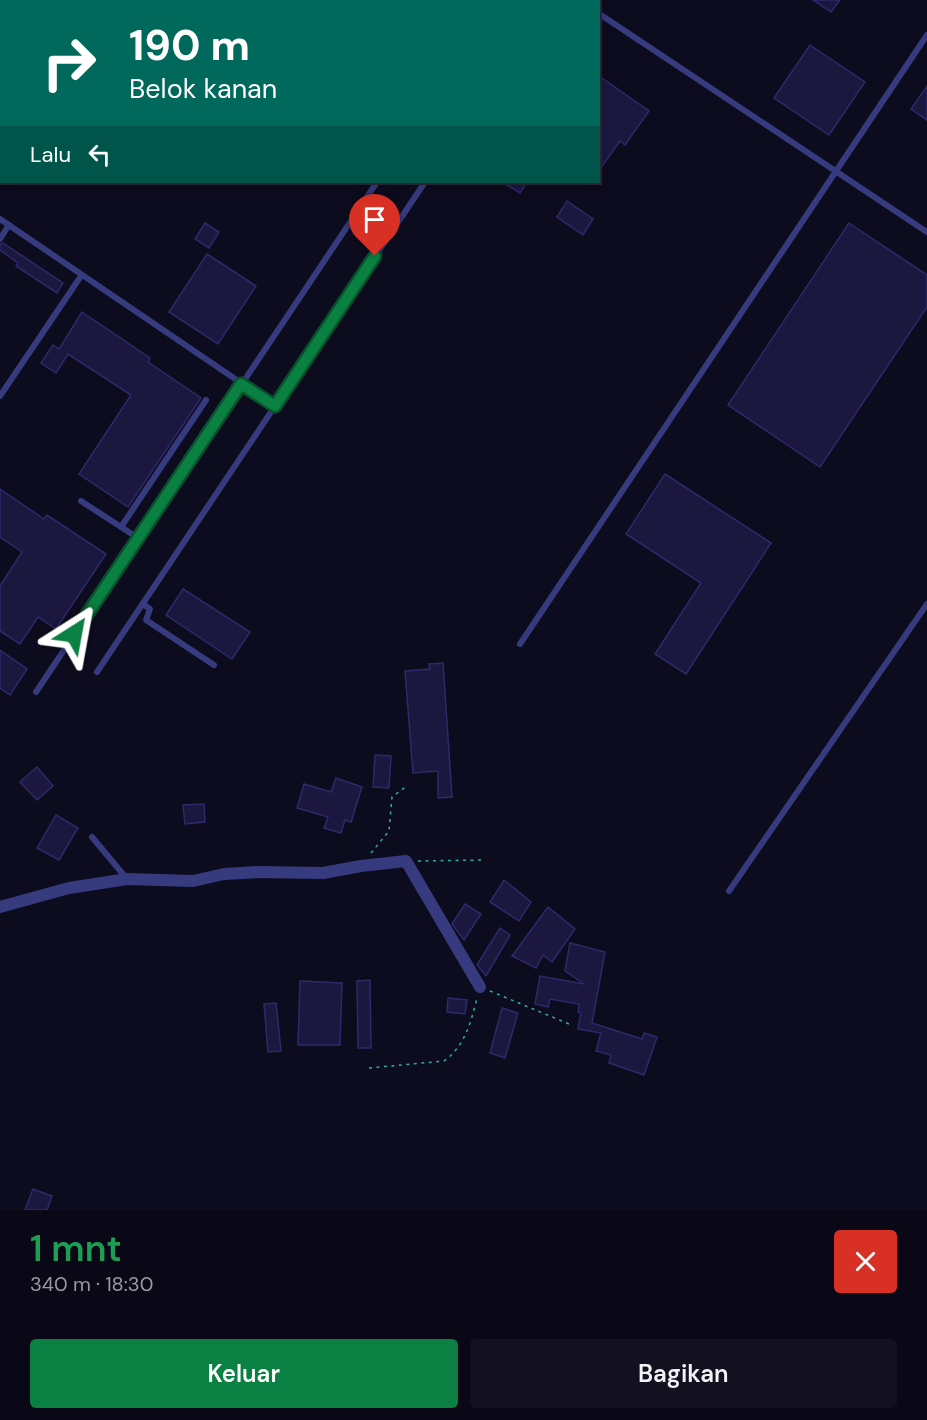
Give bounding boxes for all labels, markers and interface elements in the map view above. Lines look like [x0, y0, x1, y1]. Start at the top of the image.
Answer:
text: 190 m [129, 18, 250, 73]
icon: right [30, 24, 108, 102]
text: Belok kanan [129, 71, 277, 106]
icon: left [83, 138, 116, 171]
text: Lalu [30, 140, 71, 169]
pin [349, 194, 400, 256]
icon: arrive [358, 203, 391, 236]
position arrow [42, 602, 106, 666]
text: 1 mnt [30, 1225, 122, 1272]
button: close [834, 1230, 897, 1293]
text: 340 m · 18:30 [30, 1271, 153, 1297]
button: Keluar [30, 1339, 458, 1408]
button: Bagikan [470, 1339, 897, 1408]

